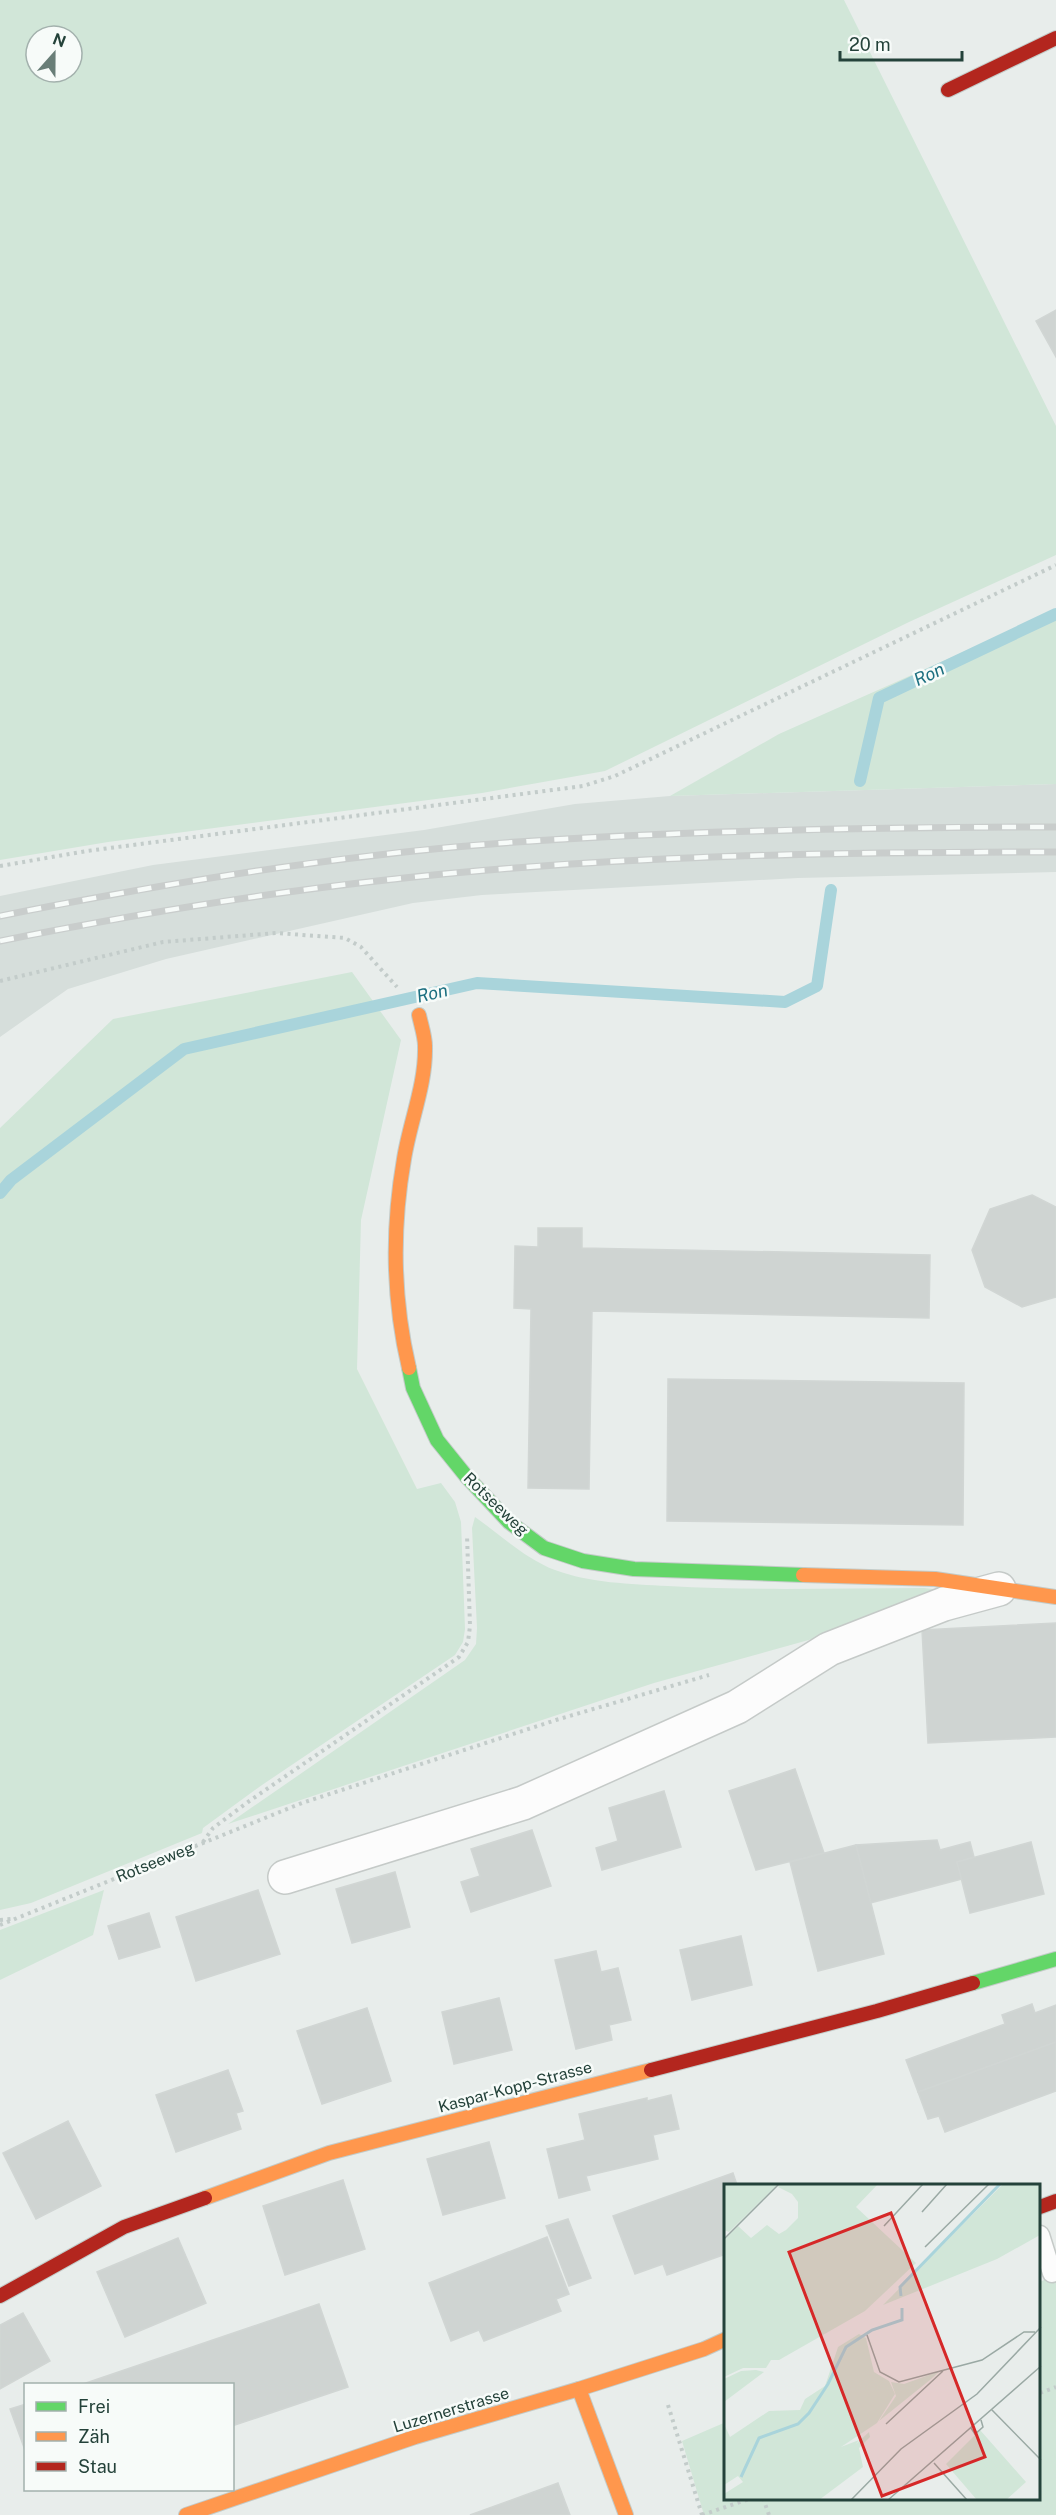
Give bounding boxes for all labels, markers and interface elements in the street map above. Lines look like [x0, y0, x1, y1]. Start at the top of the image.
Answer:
north arrow [24, 24, 84, 84]
scale bar [840, 24, 962, 62]
text: N [50, 29, 68, 52]
text: 20 m [849, 34, 891, 55]
water label: Ron [910, 658, 948, 690]
water label: Ron [414, 979, 450, 1007]
street label: Rotseeweg [460, 1468, 532, 1540]
street label: Rotseeweg [113, 1838, 197, 1886]
street label: Kaspar-Kopp-Strasse [436, 2057, 594, 2117]
inset map [724, 2184, 1041, 2500]
legend [24, 2383, 234, 2491]
street label: Luzernerstrasse [391, 2383, 511, 2437]
text: Frei [78, 2396, 110, 2417]
text: Zäh [78, 2426, 110, 2447]
text: Stau [78, 2456, 117, 2477]

